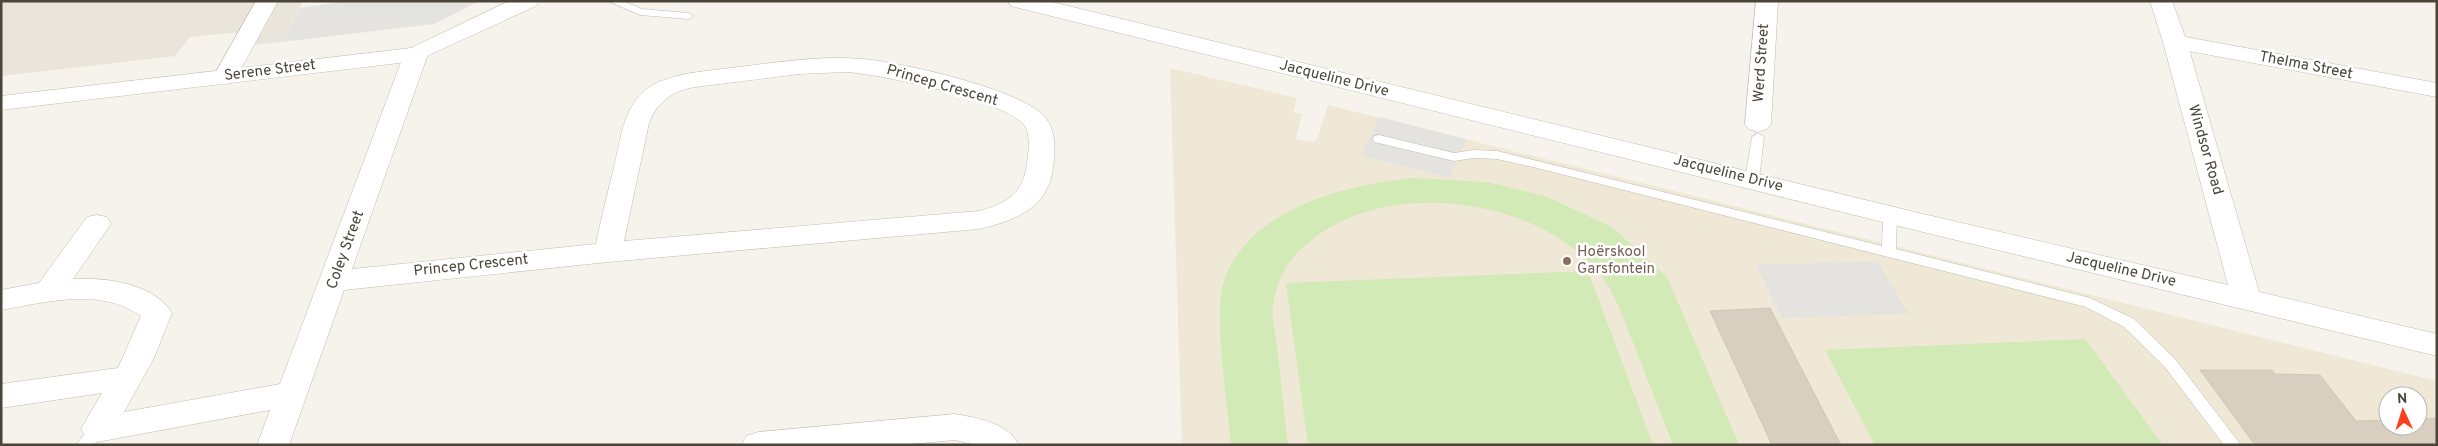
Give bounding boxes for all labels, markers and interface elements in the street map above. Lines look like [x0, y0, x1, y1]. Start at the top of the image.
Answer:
street label: Werd Street [1750, 23, 1774, 103]
street label: Thelma Street [2258, 48, 2354, 84]
street label: Serene Street [223, 56, 317, 86]
street label: Jacqueline Drive [1277, 56, 1391, 102]
street label: Princep Crescent [884, 61, 1000, 111]
street label: Windsor Road [2183, 103, 2227, 197]
street label: Jacqueline Drive [1671, 151, 1785, 197]
street label: Coley Street [323, 208, 369, 292]
place label: Hoërskool Garsfontein [1577, 243, 1655, 279]
street label: Jacqueline Drive [2064, 248, 2178, 292]
street label: Princep Crescent [413, 251, 529, 281]
marker: Hoërskool Garsfontein [1561, 255, 1573, 267]
north arrow [2378, 386, 2428, 436]
text: N [2397, 391, 2408, 408]

